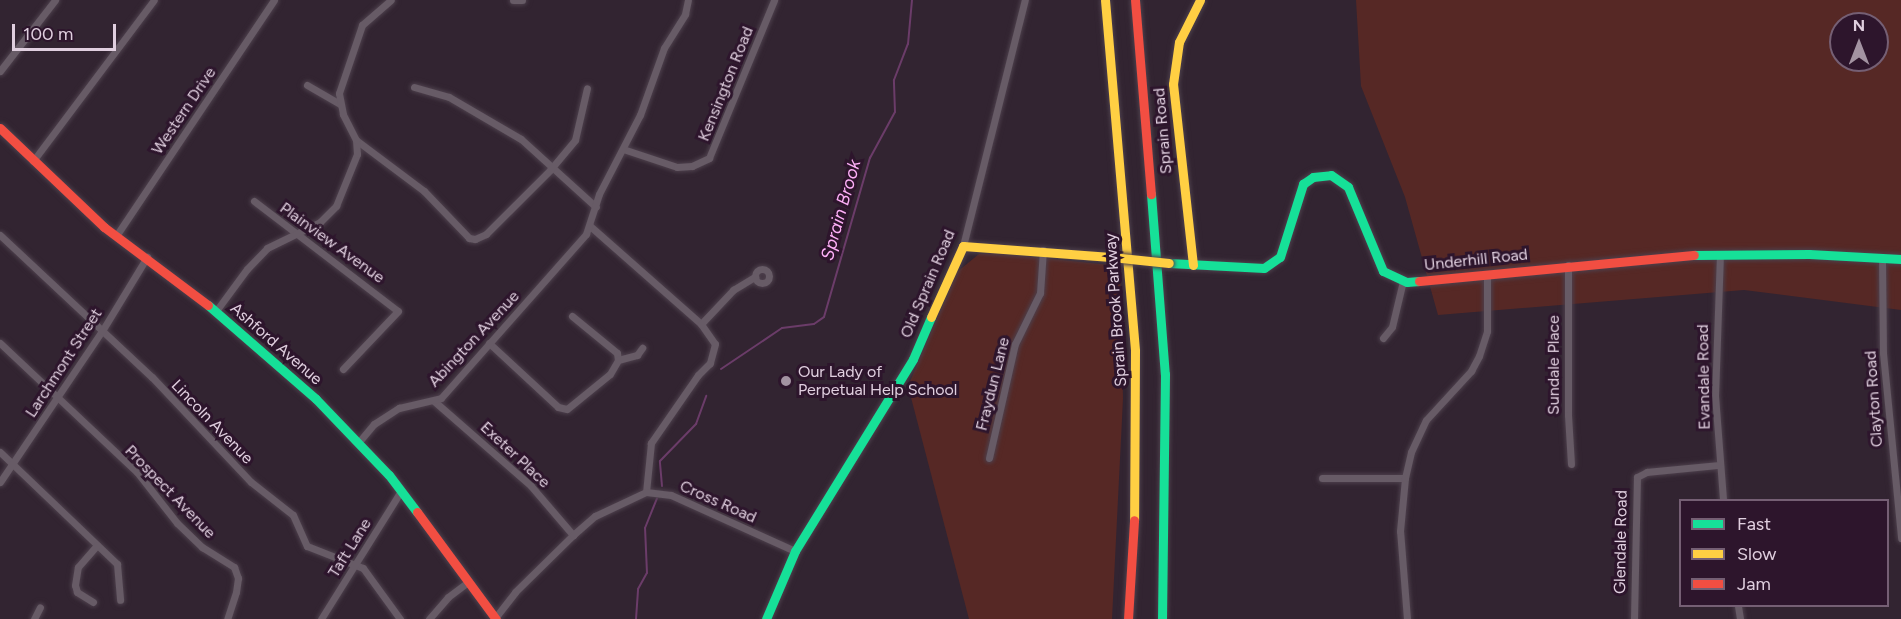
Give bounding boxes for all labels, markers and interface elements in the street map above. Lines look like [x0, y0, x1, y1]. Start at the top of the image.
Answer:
scale bar [15, 12, 118, 50]
north arrow [1829, 12, 1889, 72]
text: N [1853, 16, 1865, 35]
text: 100 m [23, 23, 73, 45]
street label: Kensington Road [694, 24, 758, 144]
street label: Western Drive [148, 64, 220, 158]
street label: Sprain Road [1150, 87, 1176, 175]
water label: Sprain Brook [816, 157, 866, 263]
street label: Plainview Avenue [276, 199, 388, 287]
street label: Old Sprain Road [897, 227, 959, 341]
street label: Sprain Brook Parkway [1101, 232, 1131, 388]
street label: Underhill Road [1423, 245, 1529, 275]
street label: Abington Avenue [425, 287, 523, 391]
street label: Ashford Avenue [226, 299, 326, 389]
street label: Larchmont Street [22, 305, 106, 421]
street label: Sundale Place [1544, 315, 1564, 415]
street label: Evandale Road [1693, 324, 1715, 430]
street label: Fraydun Lane [972, 335, 1014, 433]
street label: Clayton Road [1861, 350, 1887, 448]
place label: Our Lady of Perpetual Help School [798, 362, 957, 400]
marker: Our Lady of Perpetual Help School [779, 374, 793, 388]
street label: Lincoln Avenue [167, 376, 257, 468]
street label: Exeter Place [476, 418, 554, 492]
street label: Prospect Avenue [121, 441, 219, 543]
street label: Cross Road [677, 477, 759, 527]
street label: Glendale Road [1610, 490, 1632, 594]
legend [1679, 499, 1889, 607]
text: Fast [1737, 513, 1771, 535]
street label: Taft Lane [324, 515, 376, 581]
text: Slow [1737, 543, 1776, 565]
text: Jam [1737, 573, 1771, 595]

